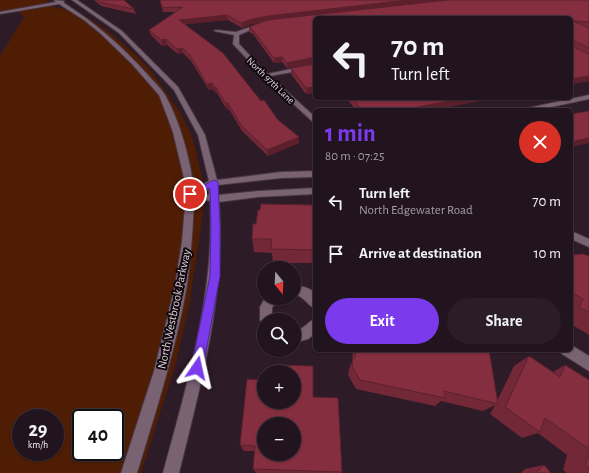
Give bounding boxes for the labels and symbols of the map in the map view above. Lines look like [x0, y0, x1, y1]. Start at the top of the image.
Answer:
street label: North 97th Lane [245, 56, 296, 106]
pin [173, 177, 207, 211]
street label: North Westbrook Parkway [155, 248, 194, 370]
north arrow [257, 261, 301, 305]
position arrow [176, 347, 218, 389]
speed limit sign: 40 [72, 409, 124, 461]

